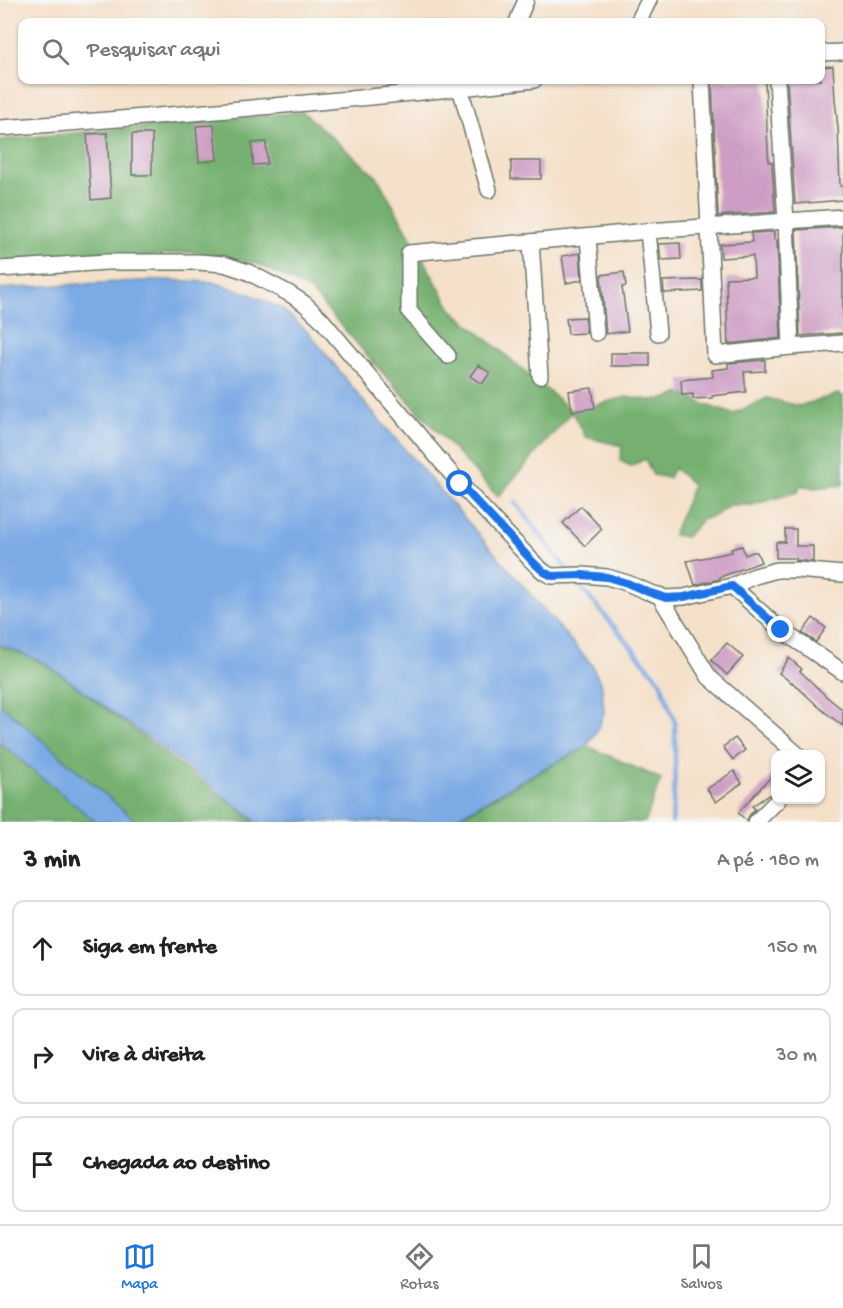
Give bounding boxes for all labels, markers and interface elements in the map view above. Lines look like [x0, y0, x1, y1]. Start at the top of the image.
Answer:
search box [18, 18, 825, 84]
icon: search [39, 35, 72, 68]
text: Pesquisar aqui [87, 38, 221, 64]
route start [446, 470, 472, 496]
route end [767, 616, 793, 642]
map controls [771, 750, 825, 804]
button: layers [771, 750, 825, 804]
text: 3 min [24, 846, 80, 877]
text: A pé · 180 m [717, 850, 819, 873]
icon: ahead [26, 932, 59, 965]
text: Siga em frente [83, 935, 217, 961]
text: 150 m [768, 937, 817, 960]
icon: right [26, 1040, 59, 1073]
text: Vire à direita [83, 1043, 205, 1069]
text: 30 m [776, 1045, 817, 1068]
icon: arrive [26, 1148, 59, 1181]
text: Chegada ao destino [83, 1151, 270, 1177]
tab: Mapa [121, 1240, 158, 1295]
tab: Rotas [400, 1240, 438, 1295]
tab: Salvos [681, 1240, 722, 1295]

